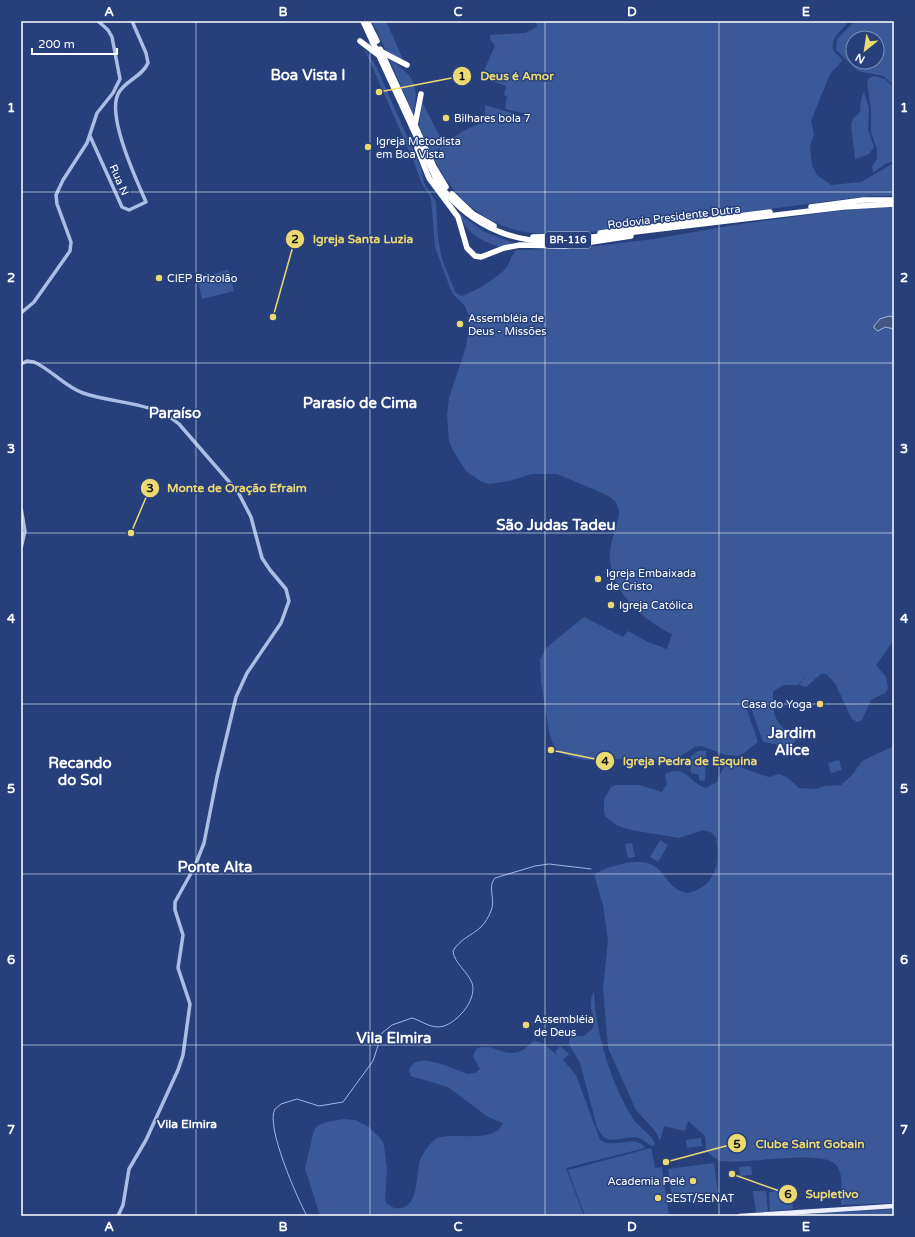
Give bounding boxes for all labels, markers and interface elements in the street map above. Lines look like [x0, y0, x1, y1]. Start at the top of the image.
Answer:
text: A [104, 4, 114, 20]
text: B [278, 4, 288, 20]
text: C [453, 4, 463, 20]
text: D [627, 4, 637, 20]
text: E [802, 4, 810, 20]
scale bar [32, 30, 117, 56]
north arrow [845, 30, 885, 70]
text: 200 m [38, 37, 75, 51]
text: N [853, 50, 867, 66]
callout: Deus é Amor [452, 64, 562, 88]
district label: Boa Vista I [270, 66, 346, 84]
text: 1 [458, 69, 466, 83]
text: Deus é Amor [480, 69, 554, 83]
text: 1 [7, 100, 15, 116]
text: 1 [900, 100, 908, 116]
place label: Bilhares bola 7 [454, 112, 531, 125]
marker: Bilhares bola 7 [441, 113, 451, 123]
place label: Igreja Metodista em Boa Vista [376, 135, 461, 161]
marker: Igreja Metodista em Boa Vista [363, 142, 373, 152]
street label: Rua N [106, 163, 132, 197]
street label: Rodovia Presidente Dutra [607, 202, 741, 232]
callout: Igreja Santa Luzia [285, 227, 422, 251]
text: 2 [291, 232, 299, 246]
text: Igreja Santa Luzia [313, 232, 414, 247]
road number: BR-116 [545, 232, 591, 248]
text: 2 [7, 270, 15, 286]
text: 2 [900, 270, 908, 286]
place label: CIEP Brizolão [167, 272, 238, 285]
marker: CIEP Brizolão [154, 273, 164, 283]
place label: Assembléia de Deus - Missões [468, 312, 546, 338]
marker: Assembléia de Deus - Missões [455, 319, 465, 329]
district label: Parasío de Cima [303, 394, 417, 412]
district label: Paraíso [149, 404, 201, 422]
text: 3 [7, 441, 15, 457]
text: 3 [900, 441, 908, 457]
callout: Monte de Oração Efraim [140, 476, 315, 500]
text: 3 [146, 481, 154, 495]
text: Monte de Oração Efraim [167, 481, 307, 496]
district label: São Judas Tadeu [496, 516, 616, 534]
place label: Igreja Embaixada de Cristo [606, 567, 696, 593]
marker: Igreja Embaixada de Cristo [593, 574, 603, 584]
place label: Igreja Católica [619, 599, 693, 612]
marker: Igreja Católica [606, 600, 616, 610]
text: 4 [7, 611, 16, 627]
text: 4 [900, 611, 909, 627]
place label: Casa do Yoga [741, 698, 812, 711]
marker: Casa do Yoga [815, 699, 825, 709]
district label: Jardim Alice [767, 724, 816, 759]
callout: Igreja Pedra de Esquina [595, 749, 765, 773]
district label: Recando do Sol [48, 754, 112, 789]
text: 4 [601, 754, 609, 768]
text: Igreja Pedra de Esquina [623, 754, 757, 769]
text: 5 [7, 781, 15, 797]
text: 5 [900, 781, 908, 797]
district label: Ponte Alta [178, 858, 252, 876]
text: 6 [7, 952, 15, 968]
text: 6 [900, 952, 908, 968]
place label: Assembléia de Deus [534, 1013, 594, 1039]
marker: Assembléia de Deus [521, 1020, 531, 1030]
district label: Vila Elmira [356, 1029, 432, 1047]
district label: Vila Elmira [157, 1117, 217, 1131]
text: 7 [7, 1122, 15, 1138]
text: 7 [900, 1122, 908, 1138]
callout: Clube Saint Gobain [727, 1131, 872, 1155]
text: 5 [733, 1137, 741, 1151]
text: Clube Saint Gobain [755, 1137, 865, 1151]
place label: Academia Pelé [607, 1175, 685, 1188]
marker: Academia Pelé [688, 1176, 698, 1186]
callout: Supletivo [778, 1182, 867, 1206]
text: 6 [784, 1187, 792, 1201]
text: Supletivo [805, 1187, 859, 1202]
place label: SEST/SENAT [666, 1192, 734, 1205]
marker: SEST/SENAT [653, 1193, 663, 1203]
text: A [104, 1219, 114, 1235]
text: B [278, 1219, 288, 1235]
text: C [453, 1219, 463, 1235]
text: D [627, 1219, 637, 1235]
text: E [802, 1219, 810, 1235]

